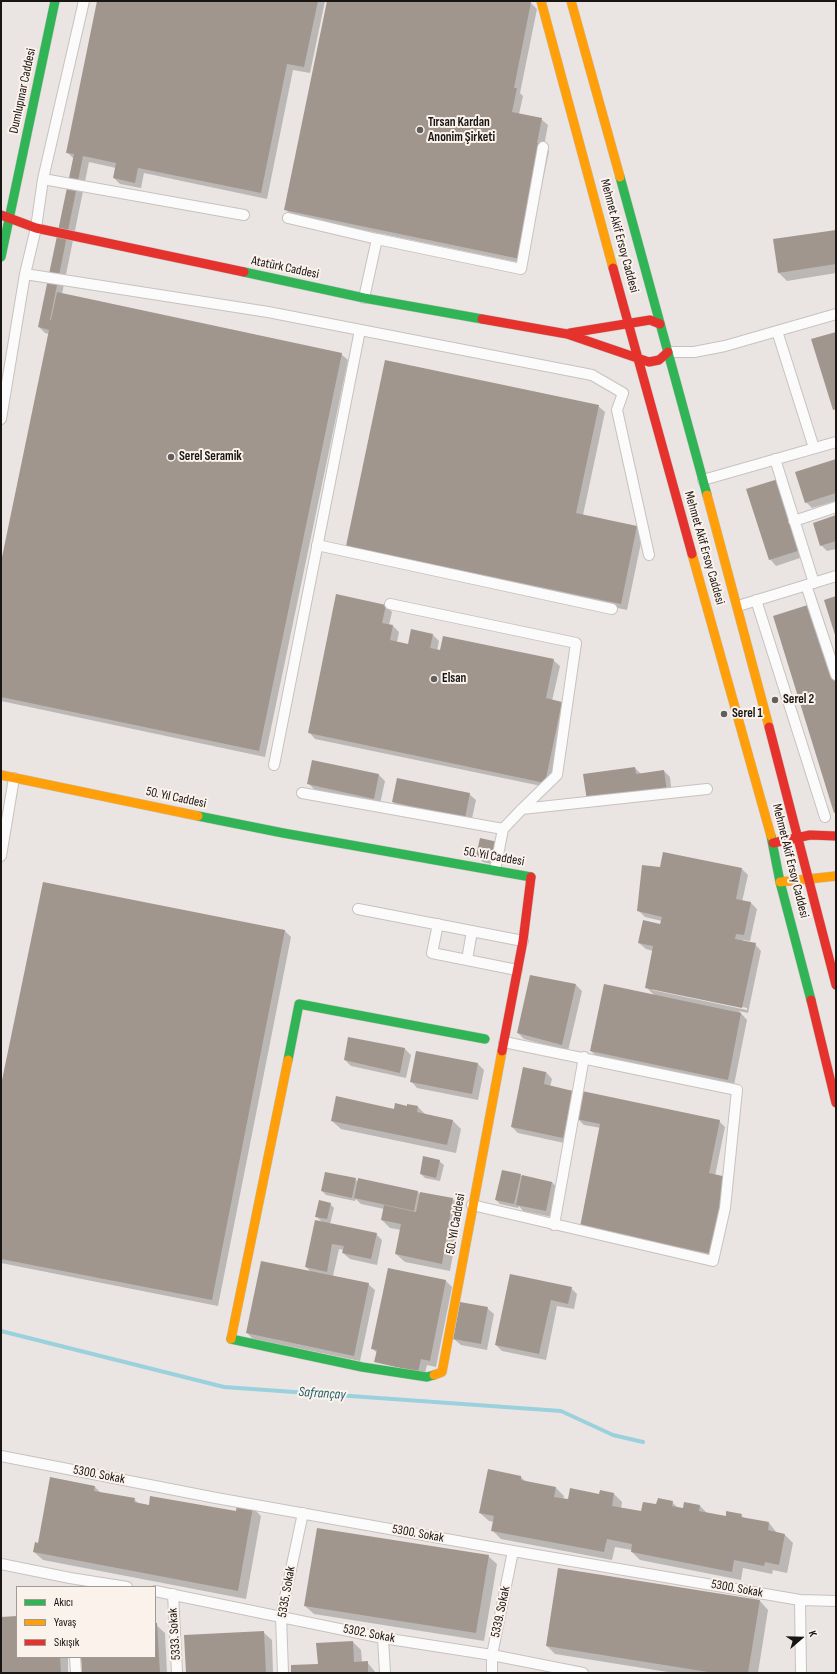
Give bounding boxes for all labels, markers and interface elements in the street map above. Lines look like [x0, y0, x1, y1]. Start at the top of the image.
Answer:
street label: Dumlupınar Caddesi [6, 47, 40, 135]
place label: Tırsan Kardan Anonim Şirketi [428, 115, 495, 146]
marker: Tırsan Kardan Anonim Şirketi [415, 125, 425, 135]
street label: Mehmet Akif Ersoy Caddesi [596, 177, 642, 295]
street label: Atatürk Caddesi [250, 253, 320, 283]
place label: Serel Seramik [179, 449, 242, 465]
marker: Serel Seramik [166, 452, 176, 462]
street label: Mehmet Akif Ersoy Caddesi [680, 490, 728, 606]
place label: Elsan [442, 671, 466, 687]
marker: Elsan [429, 674, 439, 684]
place label: Serel 2 [783, 692, 814, 708]
marker: Serel 2 [770, 695, 780, 705]
place label: Serel 1 [732, 706, 763, 722]
marker: Serel 1 [719, 709, 729, 719]
street label: 50. Yıl Caddesi [144, 784, 208, 812]
street label: Mehmet Akif Ersoy Caddesi [768, 802, 812, 920]
street label: 50. Yıl Caddesi [463, 844, 525, 870]
street label: 50. Yıl Caddesi [443, 1193, 469, 1255]
water label: Safrançay [298, 1384, 346, 1404]
street label: 5300. Sokak [72, 1462, 126, 1488]
street label: 5300. Sokak [391, 1522, 445, 1546]
street label: 5335. Sokak [275, 1565, 299, 1619]
street label: 5300. Sokak [710, 1577, 764, 1601]
street label: 5339. Sokak [488, 1585, 514, 1639]
legend [16, 1586, 156, 1658]
text: Akıcı [54, 1595, 73, 1610]
street label: 5333. Sokak [165, 1608, 185, 1660]
text: Yavaş [54, 1615, 76, 1630]
north arrow [781, 1618, 821, 1658]
street label: 5302. Sokak [342, 1621, 396, 1647]
text: K [806, 1629, 820, 1639]
text: Sıkışık [54, 1635, 79, 1650]

